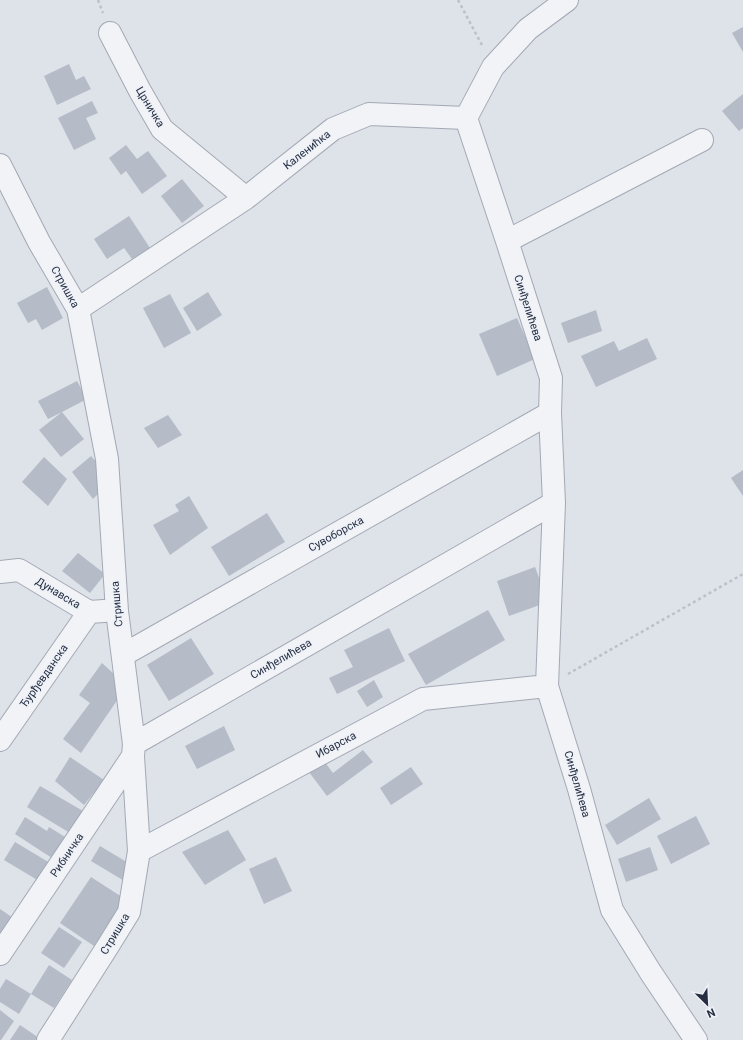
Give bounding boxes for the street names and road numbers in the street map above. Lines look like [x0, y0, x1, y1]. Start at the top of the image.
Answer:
street label: Црничка [133, 84, 167, 130]
street label: Каленићка [281, 128, 333, 172]
street label: Стришка [48, 264, 82, 310]
street label: Синђелићева [511, 273, 545, 343]
street label: Сувоборска [306, 513, 366, 555]
street label: Дунавска [33, 575, 83, 611]
street label: Стришка [109, 581, 125, 627]
street label: Синђелићева [248, 636, 314, 682]
street label: Ђурђевданска [17, 642, 71, 710]
street label: Ибарска [314, 729, 358, 761]
street label: Синђелићева [561, 749, 593, 819]
street label: Рибничка [48, 831, 86, 879]
street label: Стришка [98, 911, 132, 957]

